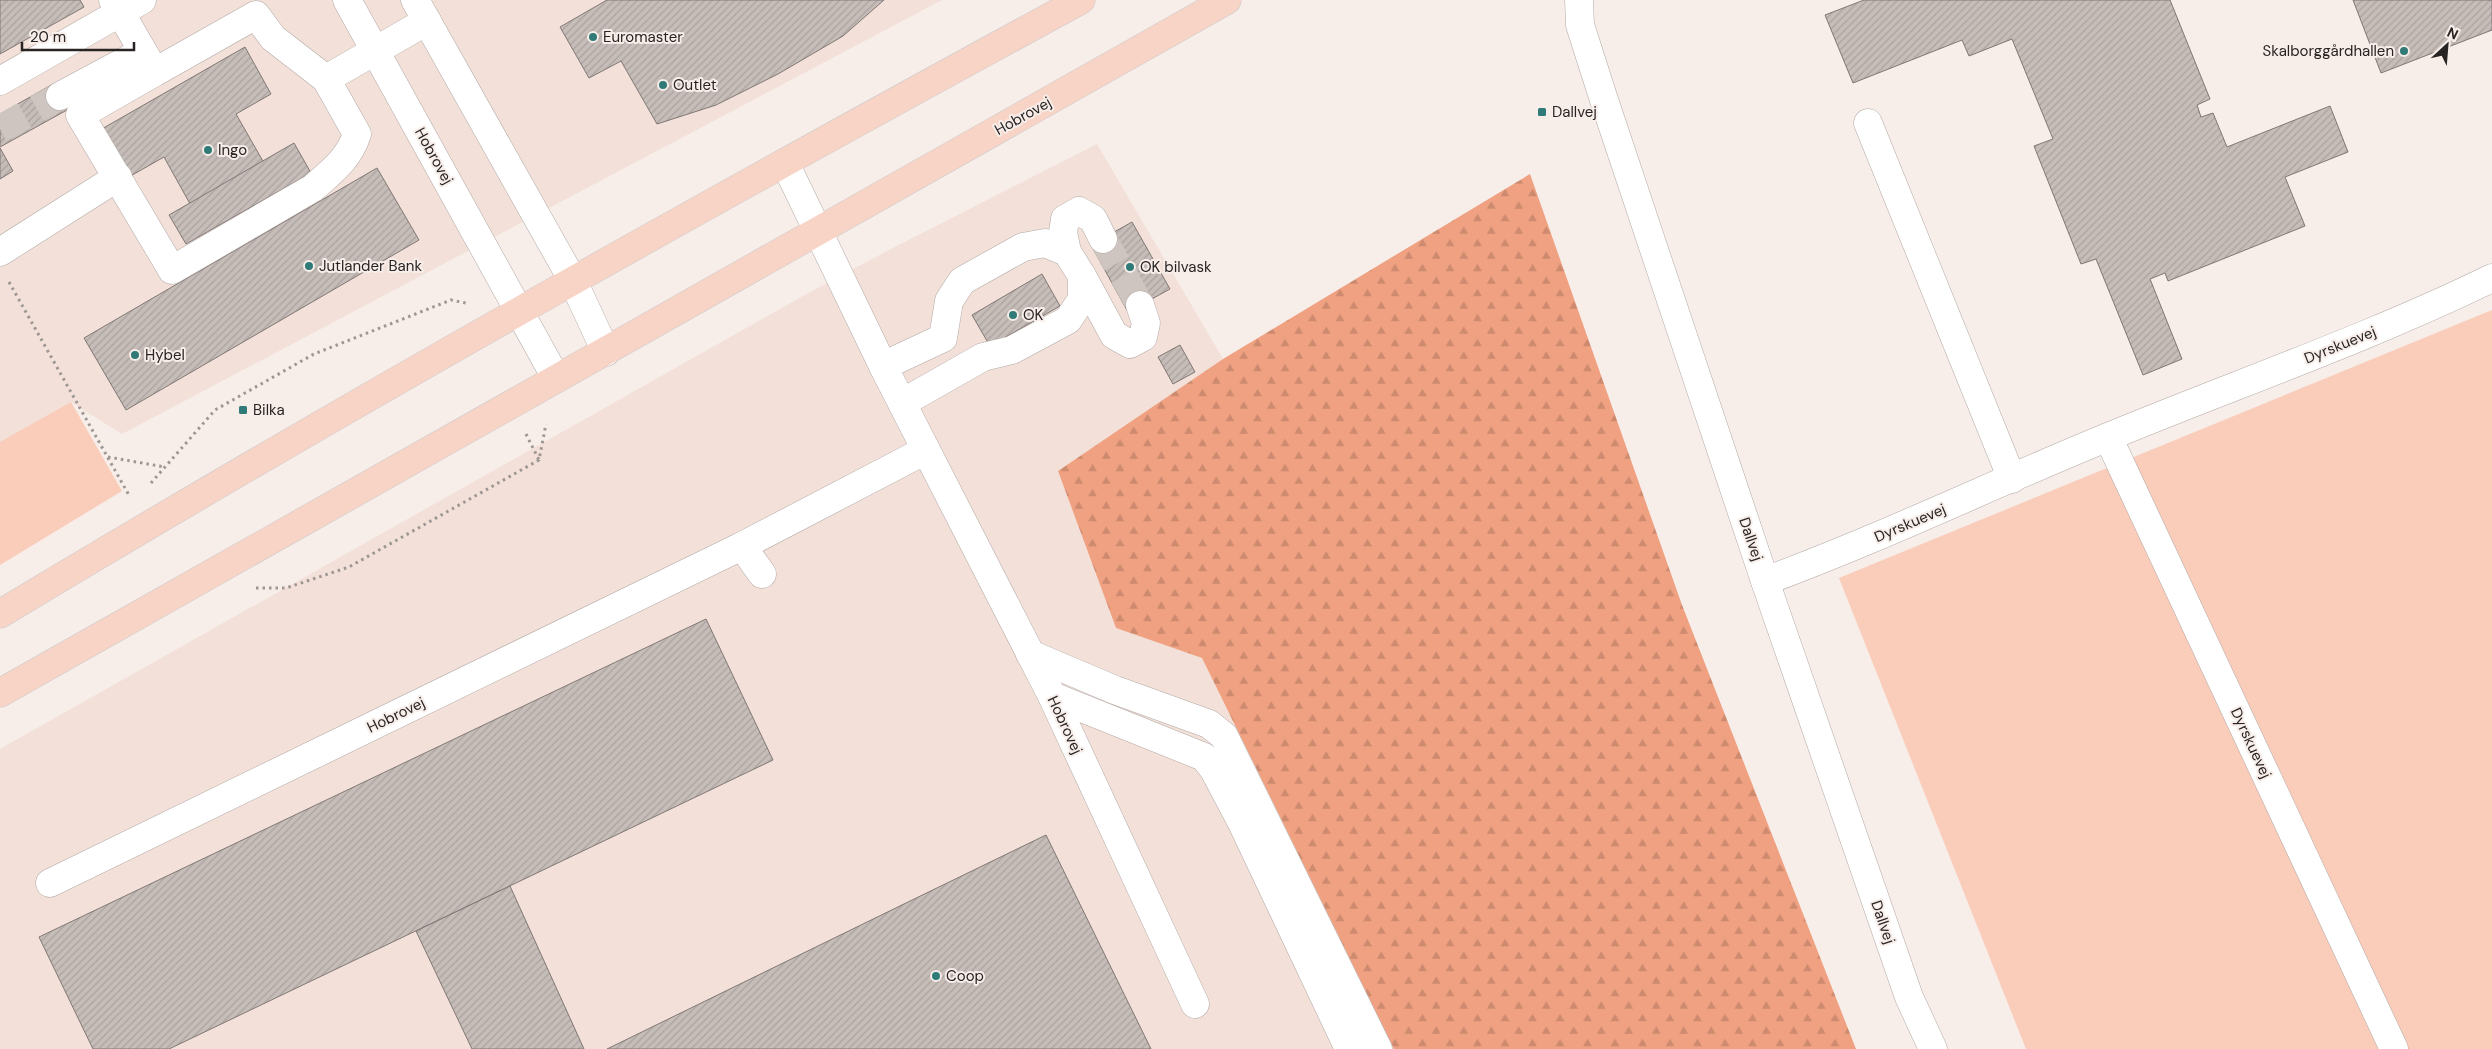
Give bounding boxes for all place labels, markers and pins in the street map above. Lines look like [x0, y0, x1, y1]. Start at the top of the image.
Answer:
place label: Euromaster [603, 27, 683, 47]
marker: Euromaster [587, 31, 599, 43]
place label: Skalborggårdhallen [2262, 41, 2394, 61]
marker: Skalborggårdhallen [2398, 45, 2410, 57]
place label: Outlet [673, 75, 717, 95]
marker: Outlet [657, 79, 669, 91]
place label: Dallvej [1552, 102, 1597, 122]
marker: Dallvej [1536, 106, 1548, 118]
place label: Ingo [218, 140, 247, 160]
marker: Ingo [202, 144, 214, 156]
place label: Jutlander Bank [319, 256, 422, 276]
place label: OK bilvask [1140, 257, 1212, 277]
marker: Jutlander Bank [303, 260, 315, 272]
marker: OK bilvask [1124, 261, 1136, 273]
place label: OK [1023, 305, 1044, 325]
marker: OK [1007, 309, 1019, 321]
place label: Hybel [145, 345, 185, 365]
marker: Hybel [129, 349, 141, 361]
place label: Bilka [253, 400, 285, 420]
marker: Bilka [237, 404, 249, 416]
place label: Coop [946, 966, 984, 986]
marker: Coop [930, 970, 942, 982]

